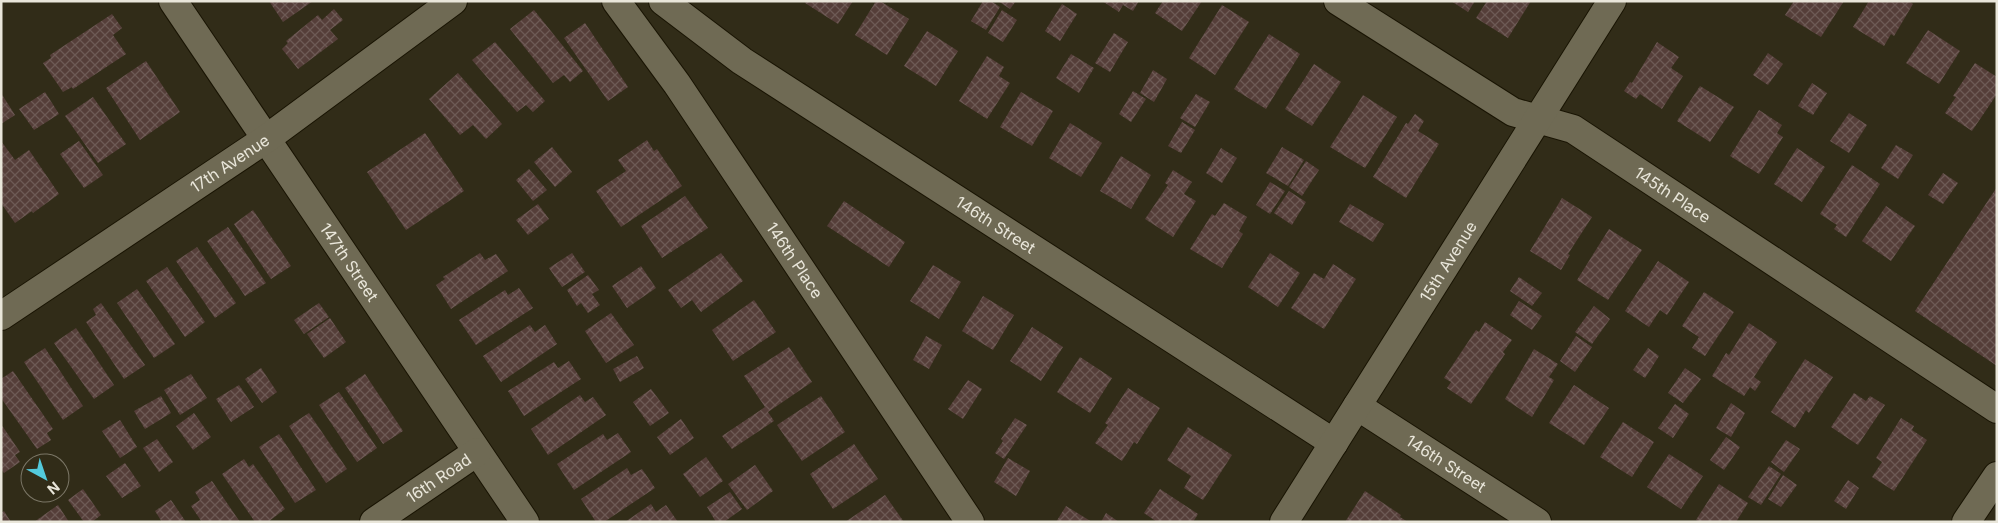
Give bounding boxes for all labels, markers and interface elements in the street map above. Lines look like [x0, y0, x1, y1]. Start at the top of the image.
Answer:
street label: 17th Avenue [186, 130, 273, 197]
street label: 145th Place [1631, 162, 1715, 227]
street label: 146th Street [952, 192, 1039, 258]
street label: 15th Avenue [1415, 217, 1481, 305]
street label: 146th Place [762, 218, 828, 302]
street label: 147th Street [316, 219, 383, 305]
street label: 146th Street [1402, 430, 1490, 497]
street label: 16th Road [402, 449, 475, 507]
north arrow [20, 453, 70, 503]
text: N [44, 478, 63, 498]

